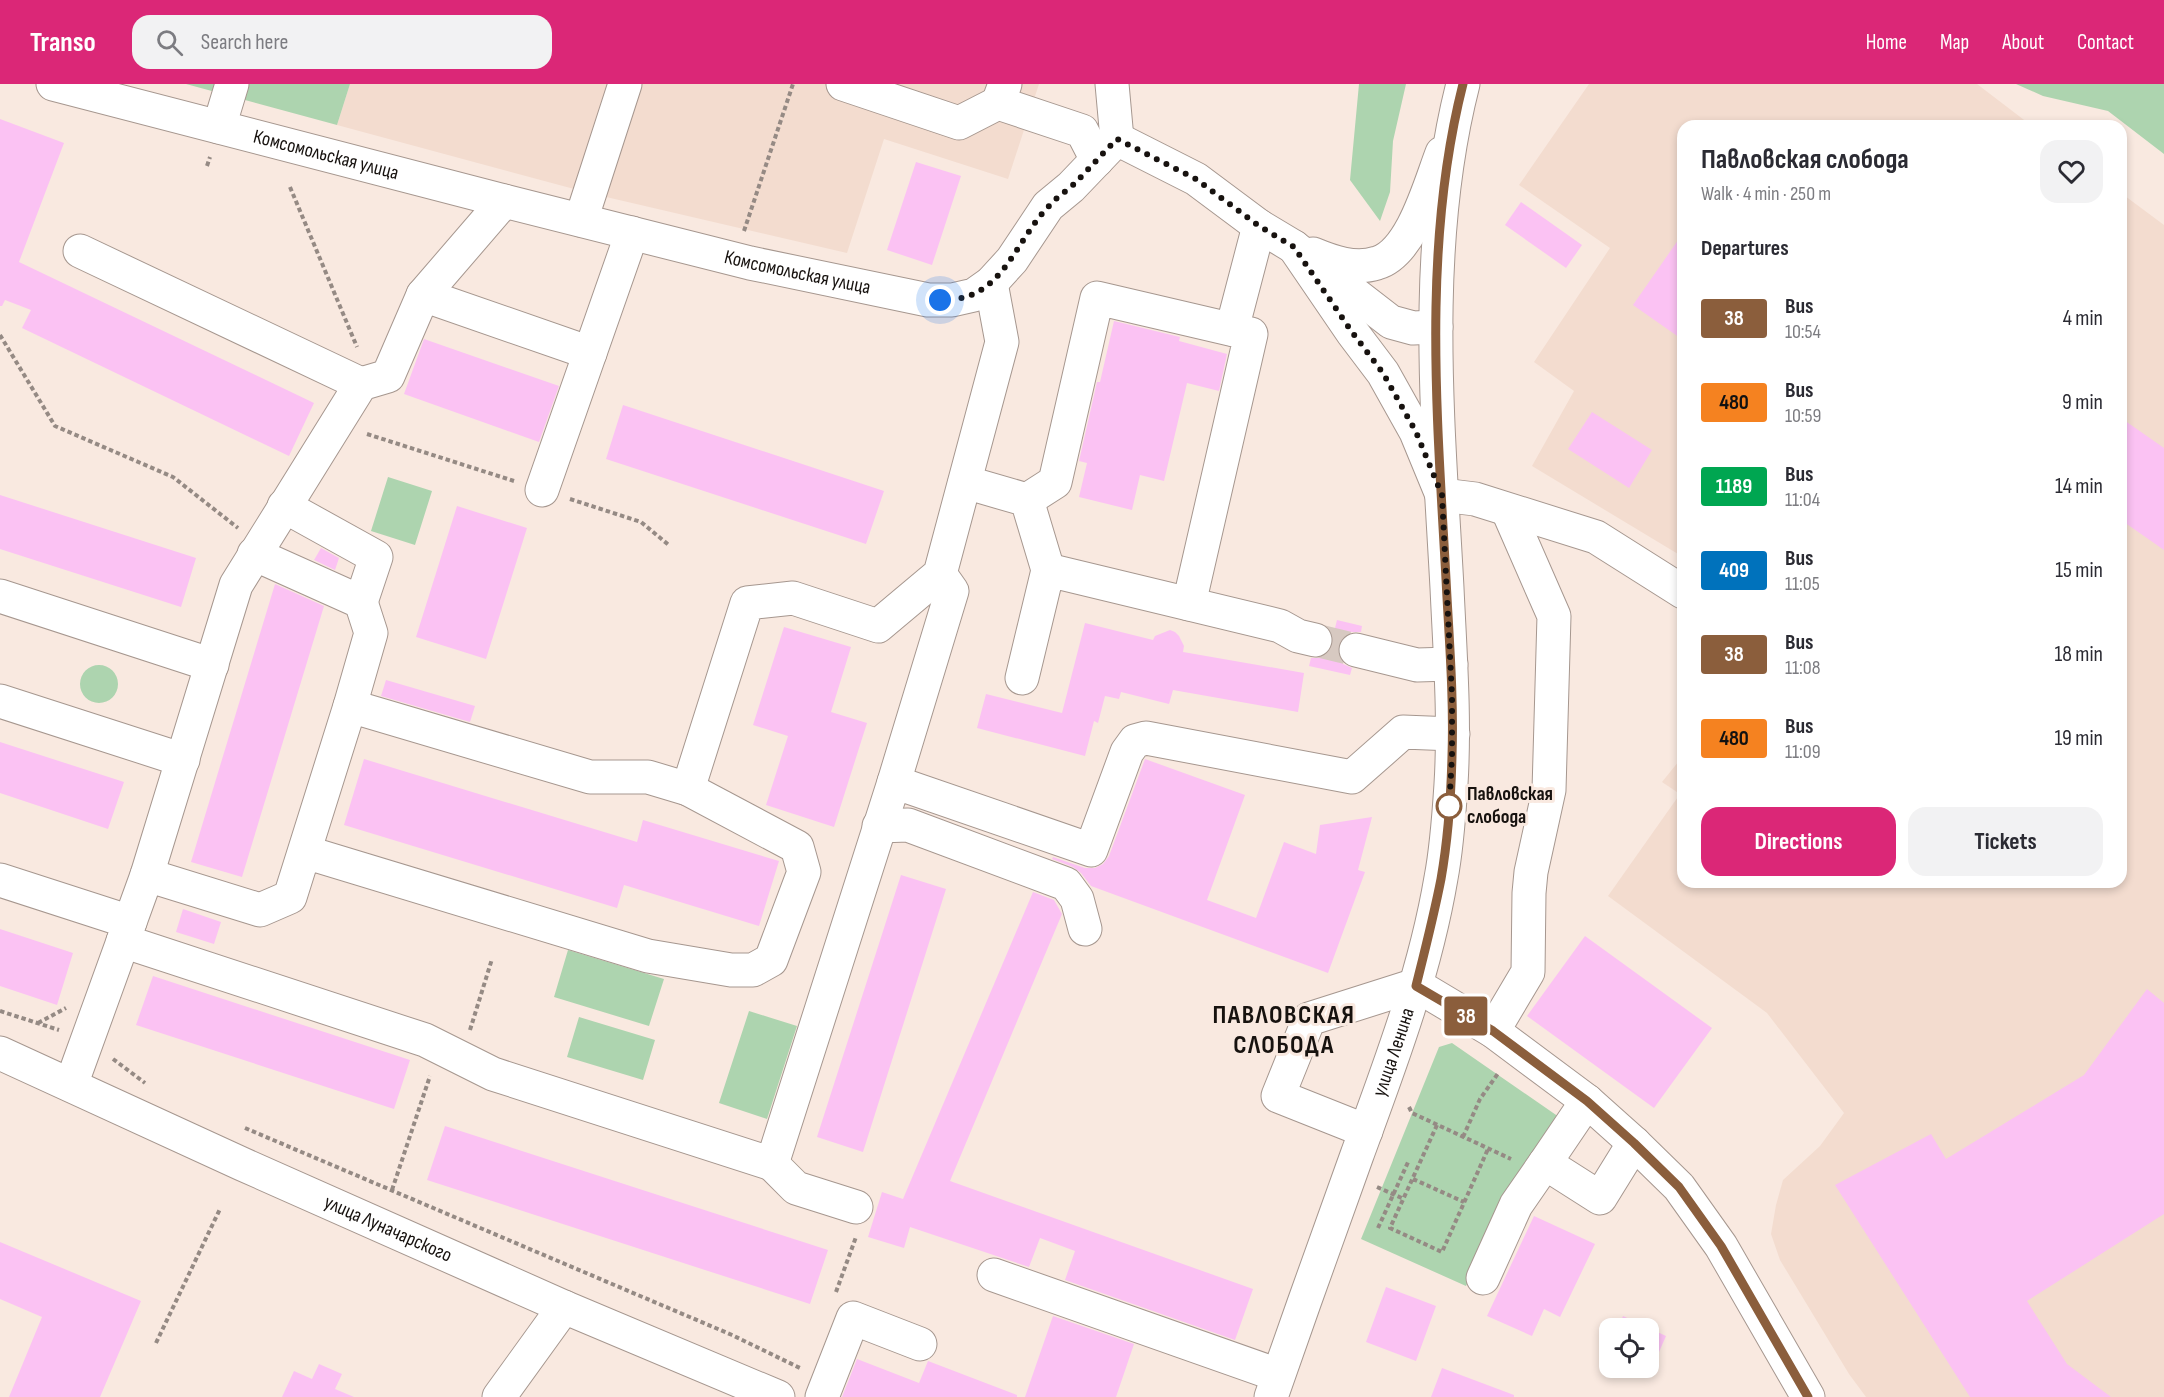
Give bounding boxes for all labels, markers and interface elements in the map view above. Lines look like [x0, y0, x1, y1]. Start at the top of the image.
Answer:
search box [132, 15, 552, 69]
text: Transo [30, 26, 96, 59]
icon: search [153, 26, 186, 59]
text: Search here [201, 29, 288, 56]
text: Home [1866, 30, 1907, 55]
text: Map [1940, 30, 1969, 55]
text: About [2002, 30, 2044, 55]
text: Contact [2077, 30, 2134, 55]
street label: Комсомольская улица [251, 124, 401, 185]
button: heart [2040, 140, 2103, 203]
text: Павловская слобода [1701, 143, 1909, 176]
text: Walk · 4 min · 250 m [1701, 182, 1831, 206]
text: Departures [1701, 235, 1789, 262]
street label: Комсомольская улица [722, 245, 873, 300]
your location [925, 285, 955, 315]
text: Bus [1785, 293, 1814, 320]
text: 4 min [2063, 305, 2103, 332]
text: 38 [1724, 306, 1744, 331]
text: 10:54 [1785, 320, 1821, 344]
text: Bus [1785, 377, 1814, 404]
text: 9 min [2062, 389, 2103, 416]
text: 480 [1719, 390, 1749, 415]
text: 10:59 [1785, 404, 1821, 428]
text: Bus [1785, 461, 1814, 488]
text: 14 min [2055, 473, 2103, 500]
text: 1189 [1716, 474, 1752, 499]
text: 11:04 [1785, 488, 1820, 512]
text: Bus [1785, 545, 1814, 572]
text: 15 min [2055, 557, 2103, 584]
text: 409 [1719, 558, 1749, 583]
text: 11:05 [1785, 572, 1820, 596]
text: Bus [1785, 629, 1814, 656]
text: 18 min [2055, 641, 2103, 668]
text: 38 [1724, 642, 1744, 667]
text: 11:08 [1785, 656, 1820, 680]
text: Bus [1785, 713, 1814, 740]
text: 19 min [2054, 725, 2103, 752]
text: 480 [1719, 726, 1749, 751]
text: 11:09 [1785, 740, 1821, 764]
place label: Павловская слобода [1467, 782, 1553, 829]
marker: Павловская слобода [1436, 793, 1462, 819]
button: Directions [1701, 807, 1896, 876]
button: Tickets [1908, 807, 2103, 876]
line badge: 38 [1439, 996, 1493, 1036]
district label: ПАВЛОВСКАЯ СЛОБОДА [1213, 1000, 1355, 1061]
text: 38 [1456, 1004, 1476, 1029]
street label: улица Ленина [1367, 1005, 1420, 1100]
street label: улица Луначарского [320, 1190, 456, 1268]
map controls [1599, 1318, 1659, 1378]
button: locate [1599, 1318, 1659, 1378]

